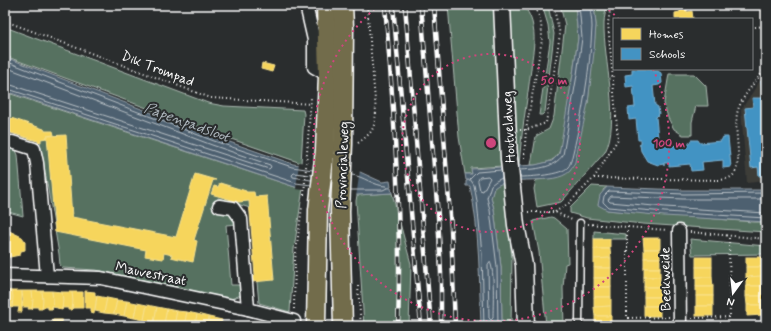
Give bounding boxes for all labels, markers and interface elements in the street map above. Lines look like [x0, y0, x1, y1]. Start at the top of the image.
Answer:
legend [613, 18, 753, 70]
text: Homes [649, 27, 684, 43]
street label: Dik Trompad [119, 47, 197, 91]
text: Schools [649, 47, 685, 63]
text: 50 m [541, 73, 568, 89]
street label: Houtveldweg [498, 90, 520, 163]
water label: Papenpadsloot [141, 98, 233, 148]
street label: Provincialeweg [332, 121, 355, 209]
centre of rings [484, 136, 498, 150]
text: 100 m [653, 136, 686, 152]
street label: Beekweide [656, 247, 676, 311]
street label: Mauvestraat [114, 258, 188, 290]
north arrow [713, 273, 753, 313]
text: N [725, 294, 736, 309]

